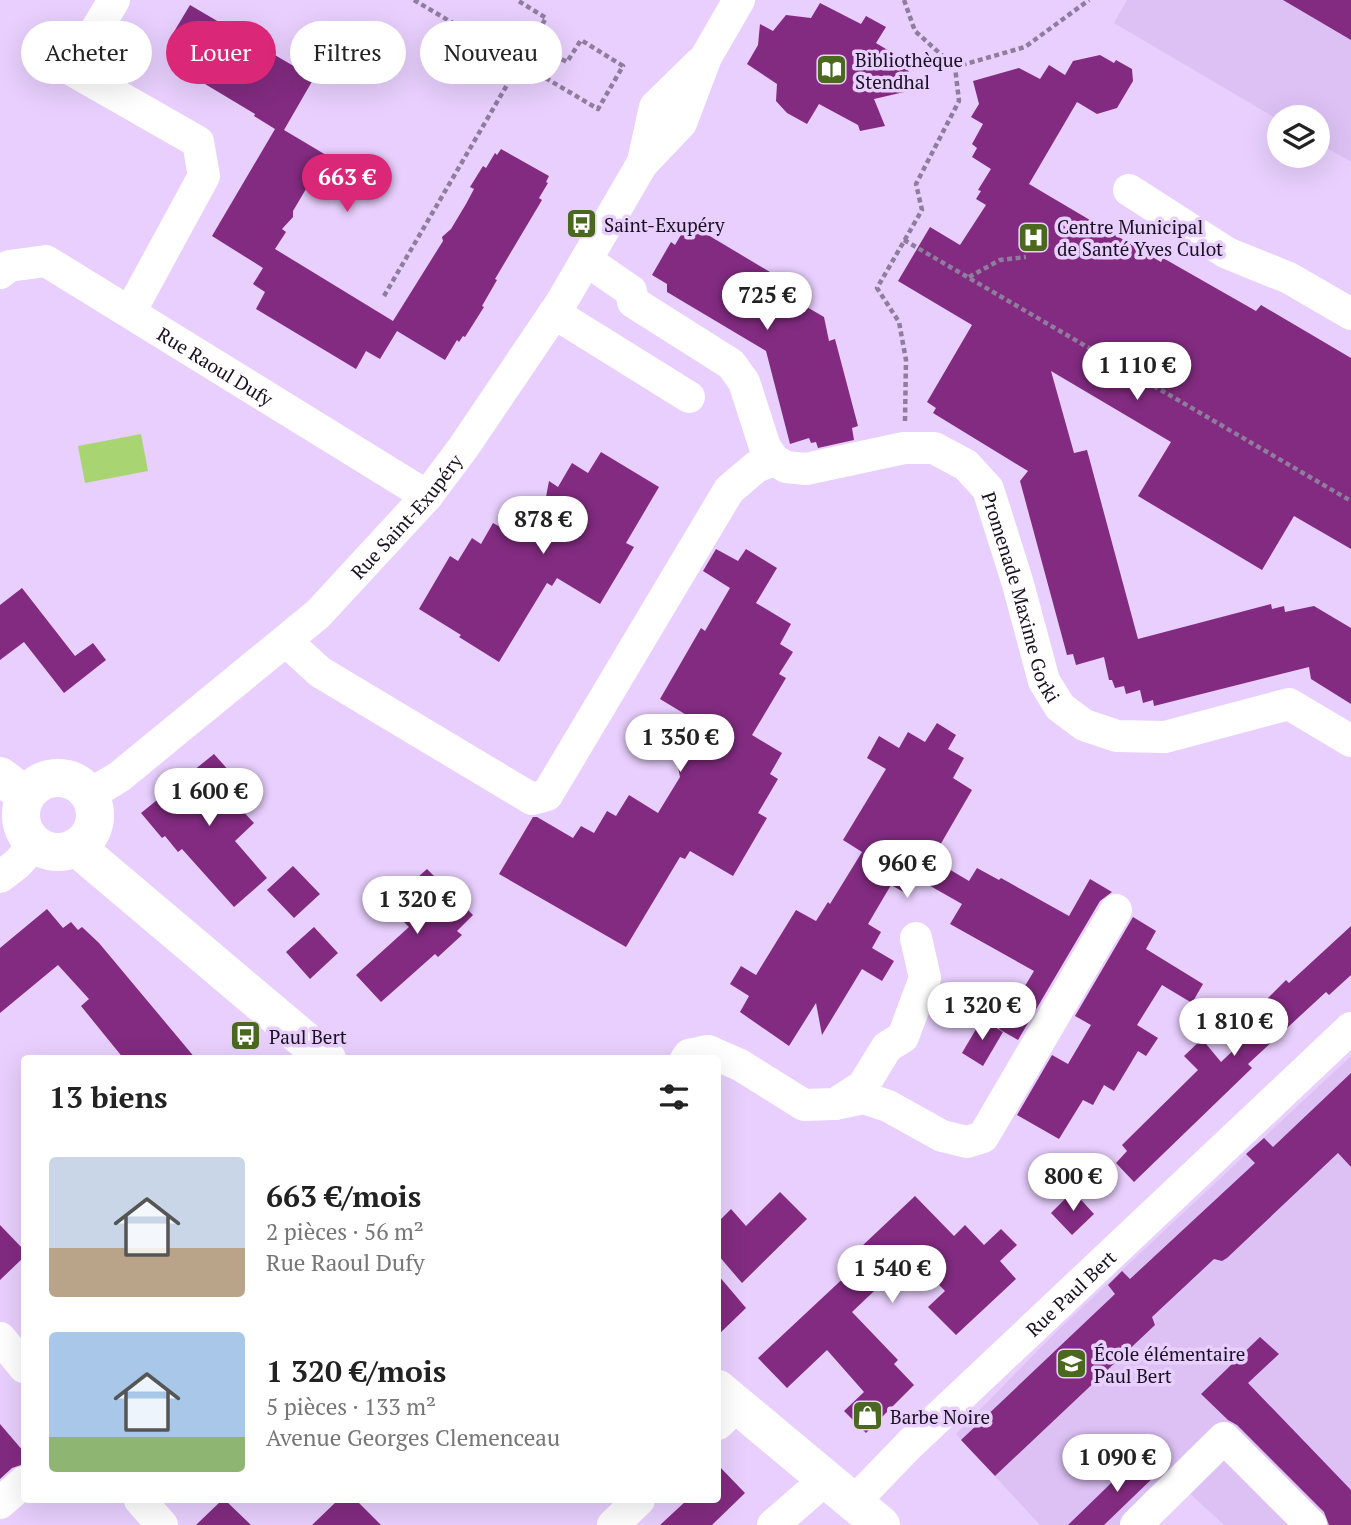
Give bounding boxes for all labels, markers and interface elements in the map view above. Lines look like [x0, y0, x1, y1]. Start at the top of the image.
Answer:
chip: Acheter [21, 21, 152, 84]
chip: Louer [166, 21, 276, 84]
chip: Filtres [290, 21, 406, 84]
chip: Nouveau [420, 21, 562, 84]
place label: Bibliothèque Stendhal [855, 47, 963, 94]
library icon: Bibliothèque Stendhal [815, 53, 849, 87]
map controls [1267, 105, 1330, 168]
button: layers [1267, 105, 1330, 168]
pin: 663 € [298, 154, 396, 214]
text: 663 € [318, 161, 376, 192]
bus stop icon: Saint-Exupéry [564, 207, 598, 241]
place label: Saint-Exupéry [604, 212, 725, 237]
place label: Centre Municipal de Santé Yves Culot [1057, 214, 1223, 261]
hospital icon: Centre Municipal de Santé Yves Culot [1017, 220, 1051, 254]
pin: 725 € [718, 272, 816, 332]
text: 725 € [738, 279, 796, 310]
street label: Rue Raoul Dufy [153, 321, 278, 411]
pin: 1 110 € [1072, 342, 1202, 402]
text: 1 110 € [1098, 349, 1176, 380]
street label: Rue Saint-Exupéry [345, 448, 467, 584]
street label: Promenade Maxime Gorki [977, 488, 1066, 707]
pin: 878 € [494, 496, 592, 556]
text: 878 € [514, 503, 572, 534]
pin: 1 350 € [615, 714, 745, 774]
text: 1 350 € [641, 721, 719, 752]
pin: 1 600 € [144, 768, 274, 828]
text: 1 600 € [170, 775, 248, 806]
pin: 960 € [858, 841, 956, 900]
text: 960 € [878, 847, 936, 878]
pin: 1 320 € [352, 876, 482, 936]
text: 1 320 € [378, 883, 456, 914]
pin: 1 320 € [917, 982, 1047, 1042]
text: 1 320 € [943, 989, 1021, 1020]
pin: 1 810 € [1169, 998, 1299, 1058]
text: 1 810 € [1195, 1005, 1273, 1036]
bus stop icon: Paul Bert [229, 1019, 263, 1053]
place label: Paul Bert [269, 1024, 347, 1049]
text: 13 biens [49, 1077, 168, 1117]
icon: filters [655, 1078, 693, 1116]
pin: 800 € [1024, 1154, 1122, 1213]
text: 800 € [1044, 1160, 1102, 1191]
text: 663 €/mois [266, 1176, 421, 1216]
icon: home [105, 1185, 189, 1269]
text: 2 pièces · 56 m² [266, 1216, 424, 1247]
street label: Rue Paul Bert [1020, 1244, 1121, 1341]
pin: 1 540 € [827, 1246, 957, 1305]
text: Rue Raoul Dufy [266, 1247, 425, 1278]
text: 1 540 € [853, 1252, 931, 1283]
place label: École élémentaire Paul Bert [1094, 1341, 1245, 1388]
school or university icon: École élémentaire Paul Bert [1054, 1347, 1088, 1381]
text: 1 320 €/mois [266, 1351, 446, 1391]
icon: home [105, 1360, 189, 1444]
text: 5 pièces · 133 m² [266, 1391, 436, 1422]
shop icon: Barbe Noire [850, 1399, 884, 1433]
place label: Barbe Noire [890, 1404, 990, 1429]
text: Avenue Georges Clemenceau [266, 1422, 560, 1453]
pin: 1 090 € [1052, 1434, 1182, 1494]
text: 1 090 € [1078, 1441, 1156, 1472]

